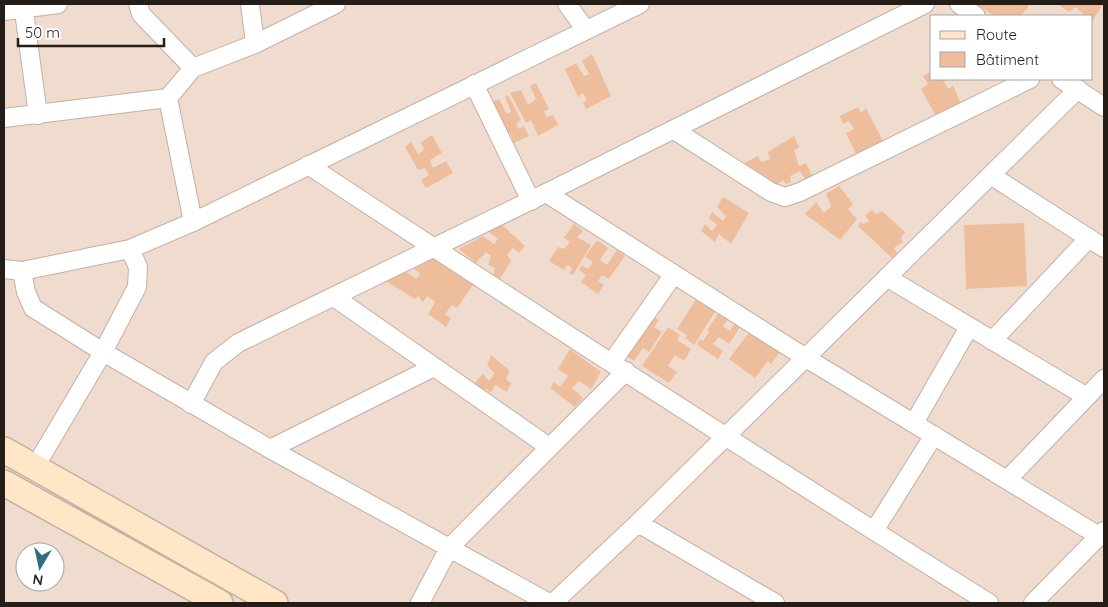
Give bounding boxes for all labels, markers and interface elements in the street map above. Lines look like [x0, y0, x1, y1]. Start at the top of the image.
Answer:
scale bar [18, 15, 164, 47]
legend [930, 15, 1093, 80]
text: 50 m [25, 23, 60, 42]
text: Route [976, 25, 1017, 44]
text: Bâtiment [976, 50, 1039, 69]
north arrow [15, 542, 65, 592]
text: N [31, 570, 44, 590]

